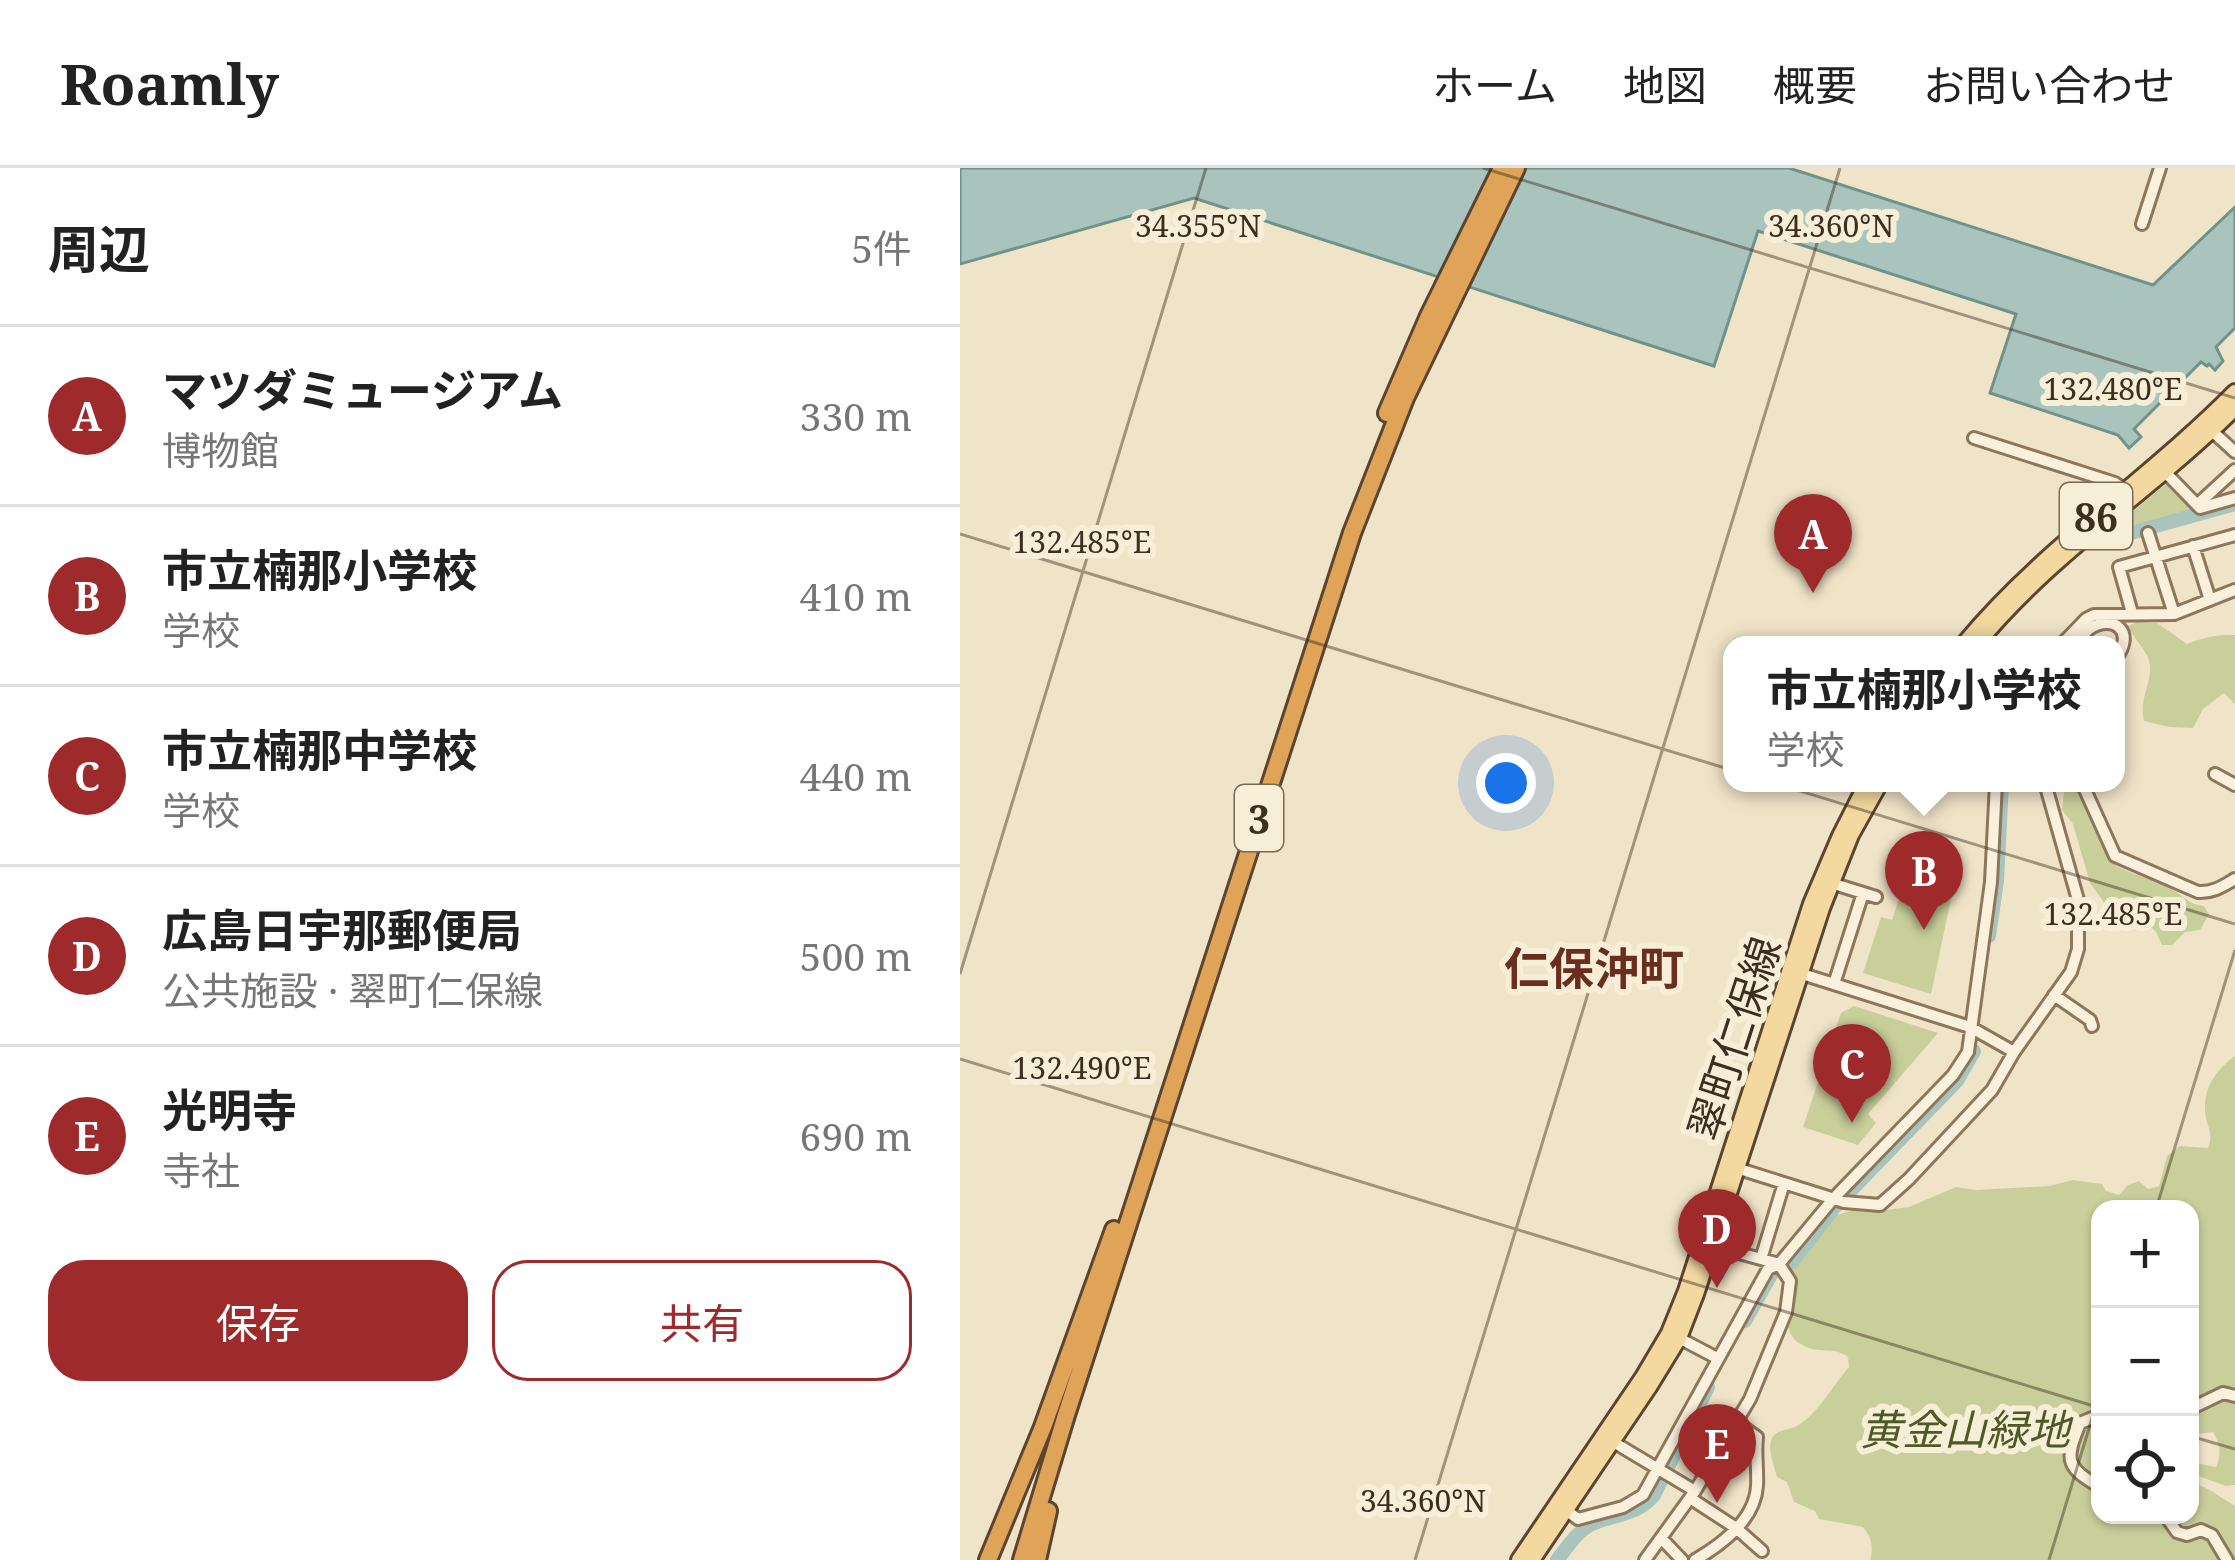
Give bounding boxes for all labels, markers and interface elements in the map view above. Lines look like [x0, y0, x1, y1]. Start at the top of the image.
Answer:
text: Roamly [60, 44, 279, 122]
text: ホーム [1432, 56, 1557, 113]
text: 地図 [1623, 56, 1707, 113]
text: 概要 [1773, 56, 1857, 113]
text: お問い合わせ [1923, 56, 2175, 113]
text: 34.355°N [1135, 205, 1261, 246]
text: 34.360°N [1768, 205, 1894, 246]
text: 周辺 [48, 213, 150, 283]
text: 5件 [851, 221, 912, 274]
text: マツダミュージアム [162, 359, 563, 420]
text: 132.480°E [2044, 368, 2182, 409]
text: A [72, 389, 102, 442]
text: 330 m [800, 389, 912, 442]
text: 博物館 [162, 423, 279, 476]
road number: 86 [2060, 483, 2132, 549]
pin: A [1774, 494, 1852, 593]
text: 132.485°E [1013, 521, 1151, 562]
text: 市立楠那小学校 [162, 539, 477, 600]
text: B [74, 569, 100, 622]
text: 410 m [800, 569, 912, 622]
text: 学校 [162, 603, 240, 656]
popup [1723, 636, 2125, 792]
text: 市立楠那小学校 [1766, 658, 2082, 719]
text: 市立楠那中学校 [162, 719, 477, 780]
text: 学校 [1766, 722, 1845, 775]
text: C [74, 749, 100, 802]
text: 440 m [800, 749, 912, 802]
your location [1476, 753, 1536, 813]
text: 学校 [162, 783, 240, 836]
road number: 3 [1235, 785, 1283, 851]
pin: B [1885, 831, 1963, 930]
text: 132.485°E [2044, 893, 2182, 934]
text: 広島日宇那郵便局 [162, 899, 522, 960]
text: D [72, 929, 102, 982]
text: 500 m [800, 929, 912, 982]
street label: 翠町仁保線 [1673, 929, 1793, 1147]
district label: 仁保沖町 [1504, 937, 1684, 998]
text: 公共施設 · 翠町仁保線 [162, 963, 543, 1016]
pin: C [1813, 1024, 1891, 1123]
text: 132.490°E [1013, 1047, 1151, 1088]
text: 光明寺 [162, 1079, 297, 1140]
text: E [74, 1109, 100, 1162]
text: 690 m [800, 1109, 912, 1162]
text: 寺社 [162, 1143, 240, 1196]
pin: D [1678, 1189, 1756, 1288]
map controls [2091, 1200, 2199, 1524]
button: + [2091, 1200, 2199, 1308]
button: 保存 [48, 1260, 468, 1381]
button: 共有 [492, 1260, 912, 1381]
button: − [2091, 1308, 2199, 1416]
park label: 黄金山緑地 [1860, 1400, 2074, 1457]
pin: E [1678, 1404, 1756, 1503]
button: locate [2091, 1416, 2199, 1524]
text: 34.360°N [1360, 1480, 1486, 1521]

